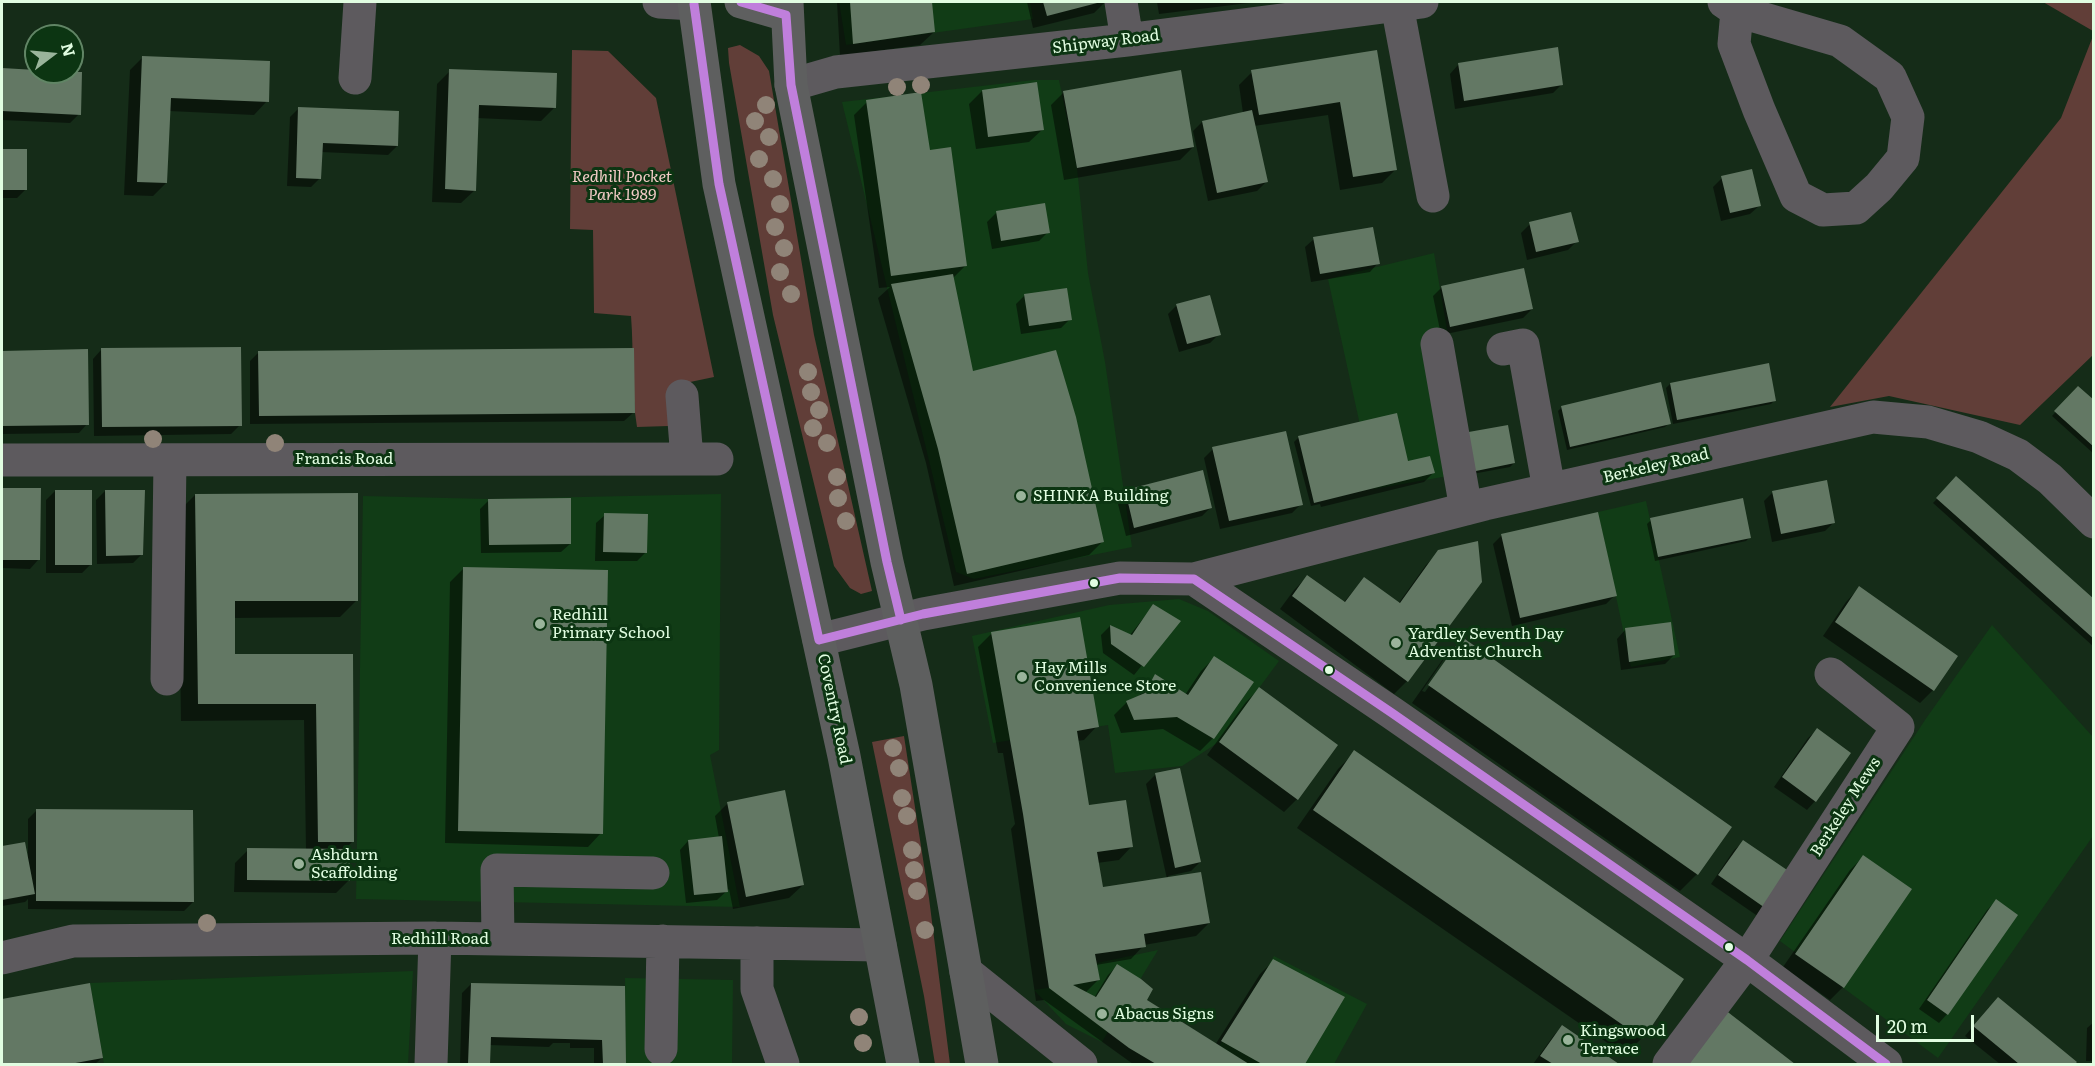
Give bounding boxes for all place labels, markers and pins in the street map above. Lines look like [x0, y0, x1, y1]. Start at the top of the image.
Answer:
place label: SHINKA Building [1033, 486, 1169, 506]
marker: SHINKA Building [1014, 489, 1028, 503]
unlabelled marker [1088, 577, 1100, 589]
place label: Redhill Primary School [552, 605, 670, 643]
marker: Redhill Primary School [533, 617, 547, 631]
place label: Yardley Seventh Day Adventist Church [1408, 624, 1564, 662]
marker: Yardley Seventh Day Adventist Church [1389, 636, 1403, 650]
place label: Hay Mills Convenience Store [1034, 658, 1176, 696]
unlabelled marker [1323, 664, 1335, 676]
marker: Hay Mills Convenience Store [1015, 670, 1029, 684]
place label: Ashdurn Scaffolding [311, 845, 397, 883]
marker: Ashdurn Scaffolding [292, 857, 306, 871]
unlabelled marker [1723, 941, 1735, 953]
place label: Abacus Signs [1114, 1004, 1214, 1024]
marker: Abacus Signs [1095, 1007, 1109, 1021]
place label: Kingswood Terrace [1580, 1021, 1666, 1059]
marker: Kingswood Terrace [1561, 1033, 1575, 1047]

